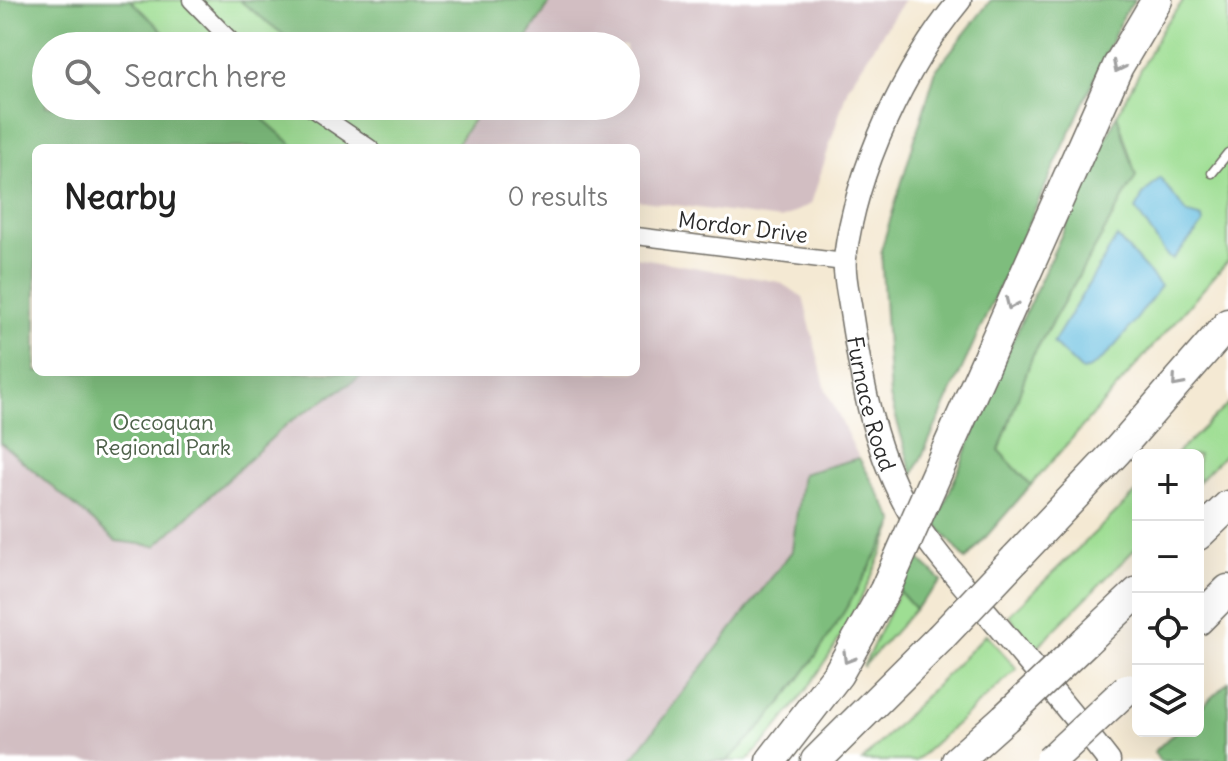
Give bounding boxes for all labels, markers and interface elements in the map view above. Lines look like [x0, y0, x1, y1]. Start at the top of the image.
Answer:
search box [32, 32, 640, 120]
icon: search [60, 54, 104, 98]
text: Search here [124, 57, 287, 95]
one-way arrow [1112, 59, 1128, 74]
text: Nearby [64, 175, 177, 218]
text: 0 results [507, 180, 608, 213]
street label: Mordor Drive [677, 205, 809, 249]
one-way arrow [1005, 296, 1021, 311]
street label: Furnace Road [841, 334, 902, 475]
one-way arrow [1172, 373, 1187, 388]
park label: Occoquan Regional Park [95, 408, 231, 461]
map controls [1132, 449, 1204, 737]
button: + [1132, 449, 1204, 521]
button: − [1132, 521, 1204, 593]
button: locate [1132, 593, 1204, 665]
one-way arrow [842, 649, 857, 664]
button: layers [1132, 665, 1204, 737]

